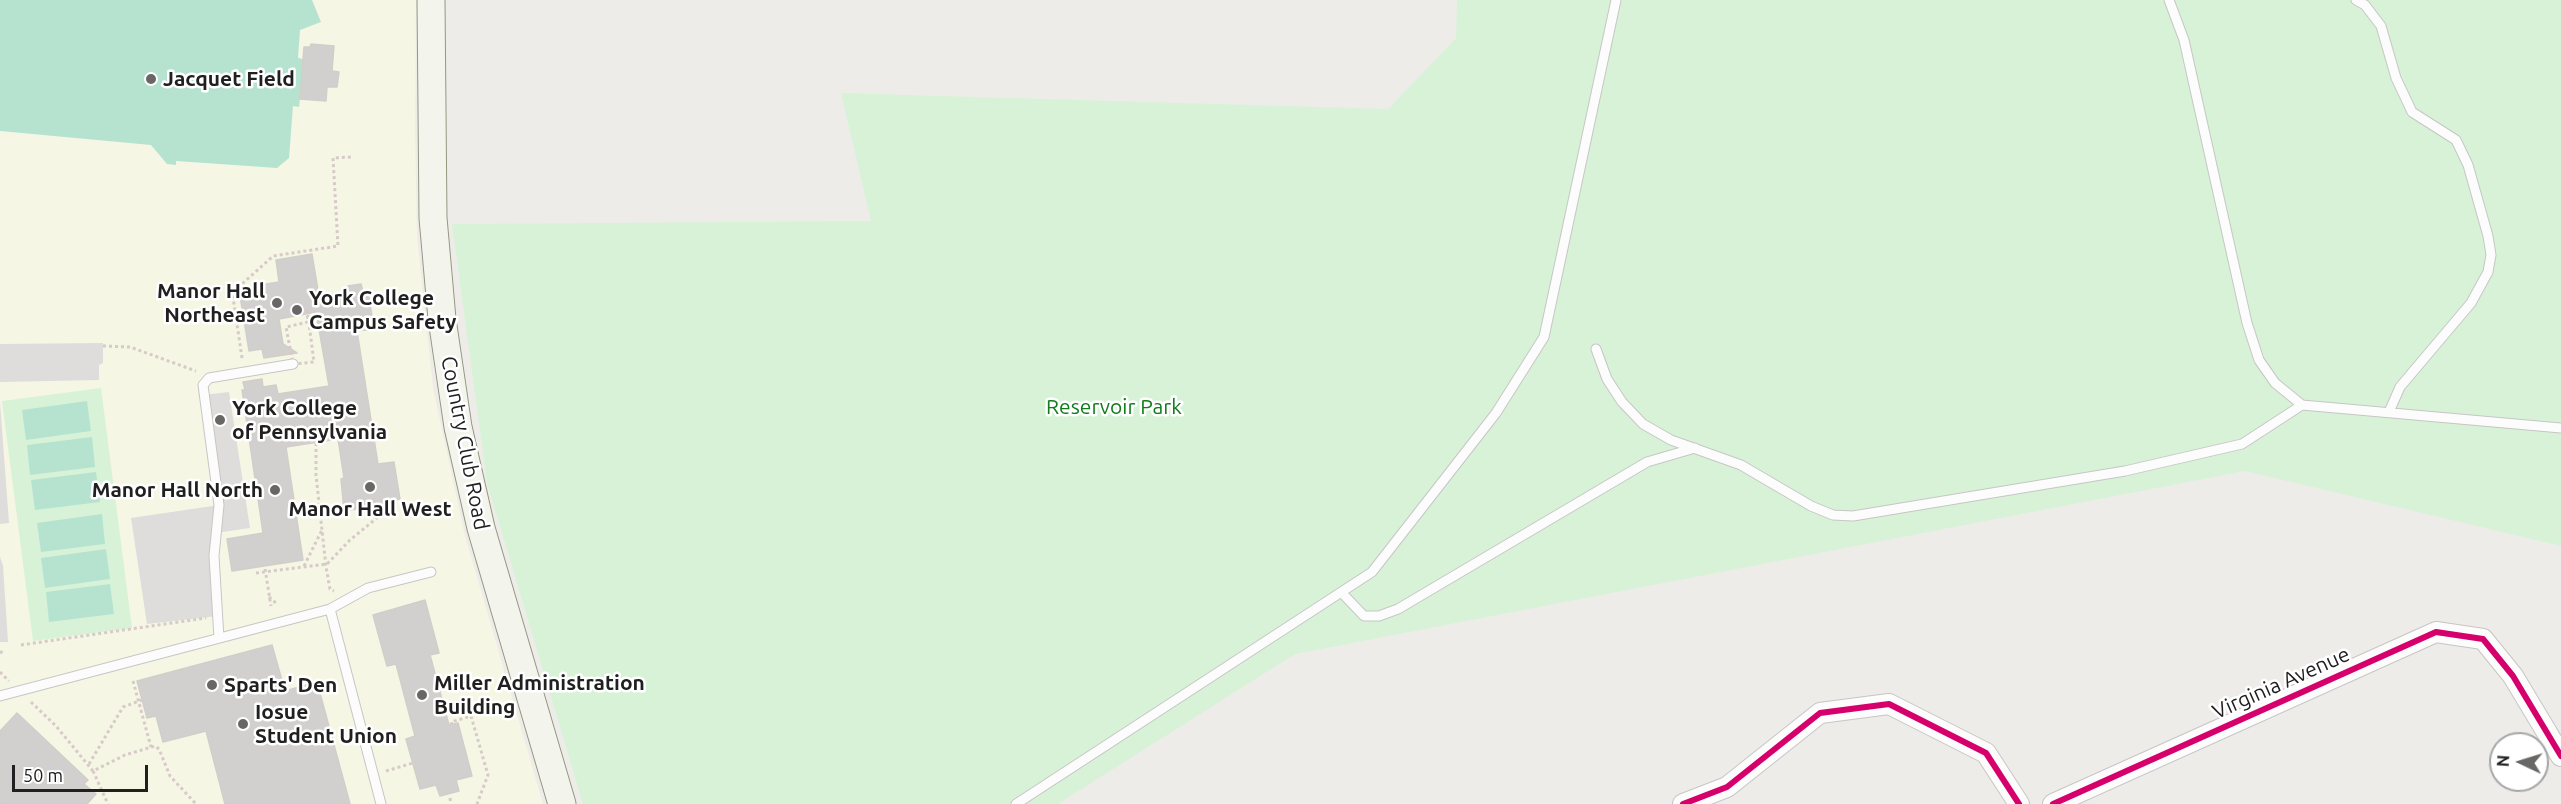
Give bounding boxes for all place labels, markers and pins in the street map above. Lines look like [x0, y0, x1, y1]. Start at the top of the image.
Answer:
place label: Jacquet Field [163, 66, 295, 92]
marker: Jacquet Field [144, 72, 158, 86]
place label: Manor Hall Northeast [157, 278, 265, 328]
place label: York College Campus Safety [309, 285, 456, 335]
marker: Manor Hall Northeast [270, 296, 284, 310]
marker: York College Campus Safety [290, 303, 304, 317]
place label: York College of Pennsylvania [232, 395, 387, 445]
marker: York College of Pennsylvania [213, 413, 227, 427]
place label: Manor Hall North [92, 477, 263, 503]
marker: Manor Hall West [363, 480, 377, 494]
marker: Manor Hall North [268, 483, 282, 497]
place label: Manor Hall West [288, 496, 452, 522]
place label: Miller Administration Building [434, 670, 645, 720]
place label: Sparts' Den [224, 672, 337, 698]
marker: Sparts' Den [205, 678, 219, 692]
marker: Miller Administration Building [415, 688, 429, 702]
place label: Iosue Student Union [255, 699, 397, 749]
marker: Iosue Student Union [236, 717, 250, 731]

